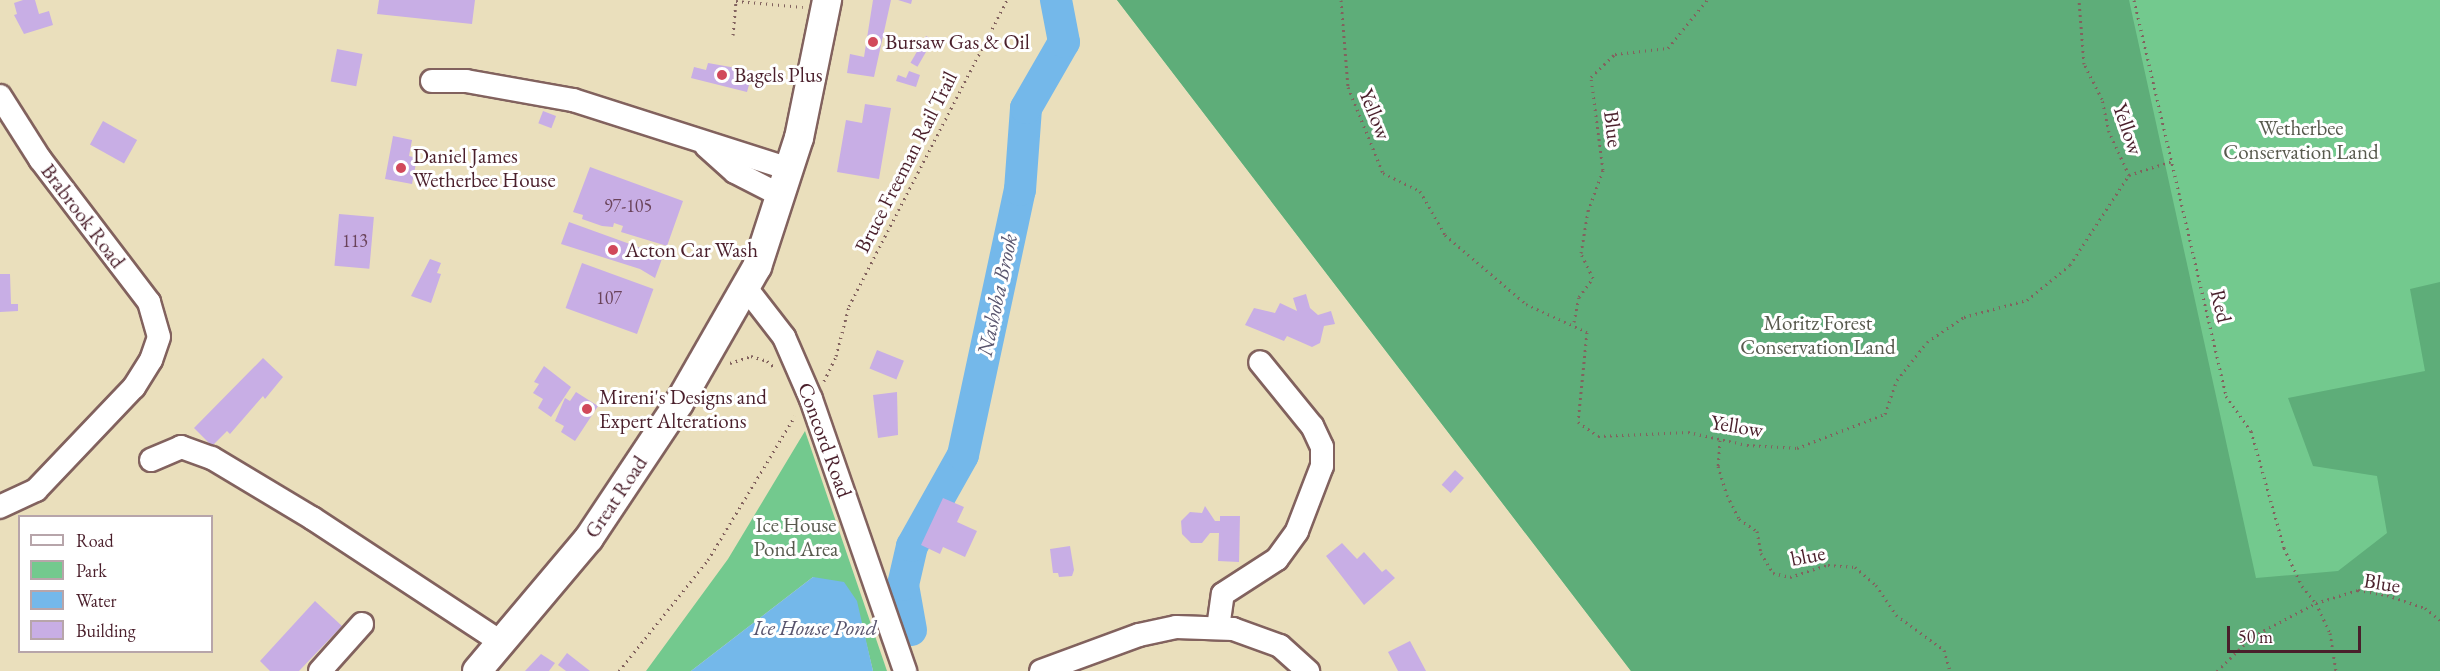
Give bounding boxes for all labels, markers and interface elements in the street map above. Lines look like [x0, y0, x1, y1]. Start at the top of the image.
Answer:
place label: Bursaw Gas & Oil [885, 29, 1030, 55]
marker: Bursaw Gas & Oil [866, 35, 880, 49]
place label: Bagels Plus [734, 62, 823, 88]
street label: Bruce Freeman Rail Trail [849, 67, 963, 257]
marker: Bagels Plus [715, 68, 729, 82]
street label: Yellow [1353, 85, 1397, 143]
street label: Yellow [2107, 100, 2149, 158]
street label: Blue [1598, 109, 1628, 149]
park label: Wetherbee Conservation Land [2223, 115, 2379, 165]
place label: Daniel James Wetherbee House [413, 143, 556, 193]
street label: Brabrook Road [36, 159, 130, 273]
marker: Daniel James Wetherbee House [394, 161, 408, 175]
house number: 97-105 [604, 195, 652, 217]
house number: 113 [342, 230, 368, 252]
water label: Nashoba Brook [971, 231, 1023, 359]
place label: Acton Car Wash [625, 237, 758, 263]
marker: Acton Car Wash [606, 243, 620, 257]
house number: 107 [596, 287, 622, 309]
street label: Red [2205, 287, 2237, 325]
park label: Moritz Forest Conservation Land [1740, 310, 1896, 360]
street label: Concord Road [793, 379, 857, 501]
place label: Mireni's Designs and Expert Alterations [599, 384, 767, 434]
marker: Mireni's Designs and Expert Alterations [580, 402, 594, 416]
street label: Yellow [1709, 409, 1765, 443]
street label: Great Road [579, 451, 653, 543]
park label: Ice House Pond Area [754, 512, 838, 562]
legend [18, 515, 213, 653]
text: Road [76, 529, 114, 552]
street label: blue [1789, 540, 1827, 572]
text: Park [76, 559, 107, 582]
street label: Blue [2362, 568, 2402, 598]
text: Water [76, 589, 117, 612]
scale bar [2230, 614, 2364, 652]
water label: Ice House Pond [753, 615, 877, 641]
text: Building [76, 619, 136, 642]
text: 50 m [2238, 625, 2273, 648]

